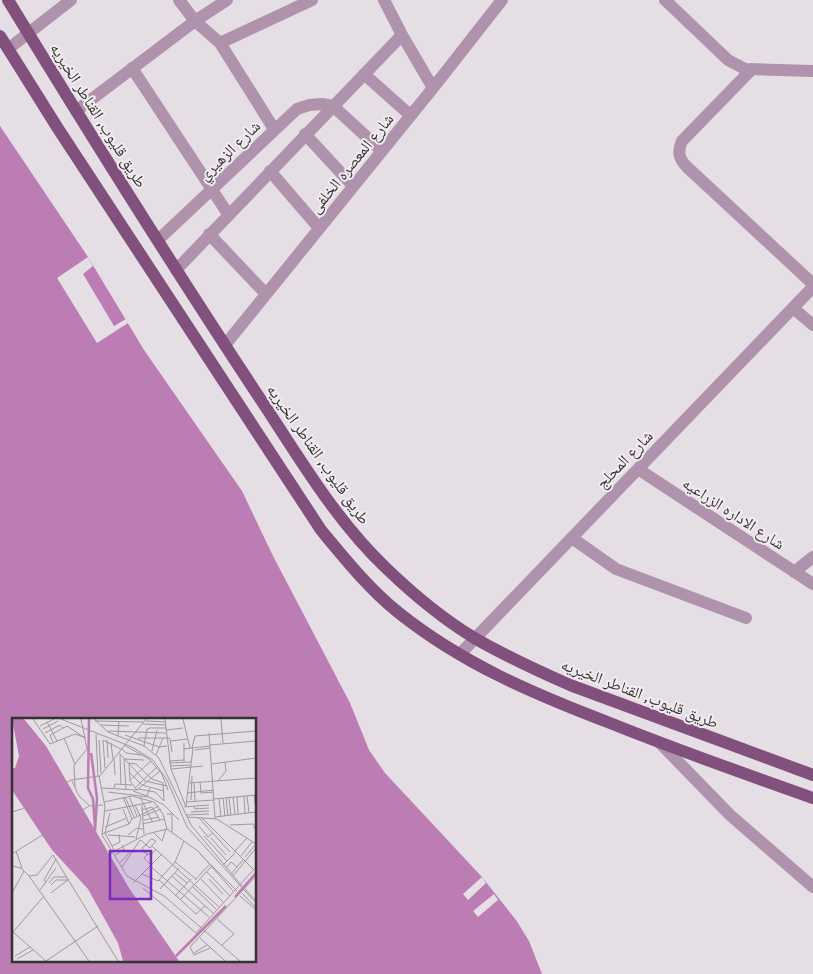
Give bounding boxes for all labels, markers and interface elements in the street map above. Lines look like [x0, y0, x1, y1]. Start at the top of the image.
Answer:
street label: طريق قليوب, القناطر الخيريه [46, 39, 152, 191]
street label: شارع المعصره الخلفى [305, 109, 398, 218]
street label: شارع الزهيري [194, 116, 266, 187]
street label: طريق قليوب, القناطر الخيريه [262, 380, 375, 529]
street label: شارع المحلج [591, 426, 657, 493]
street label: شارع الاداره الزراعيه [679, 473, 789, 554]
street label: طريق قليوب, القناطر الخيريه [558, 654, 721, 733]
inset map [12, 718, 256, 962]

